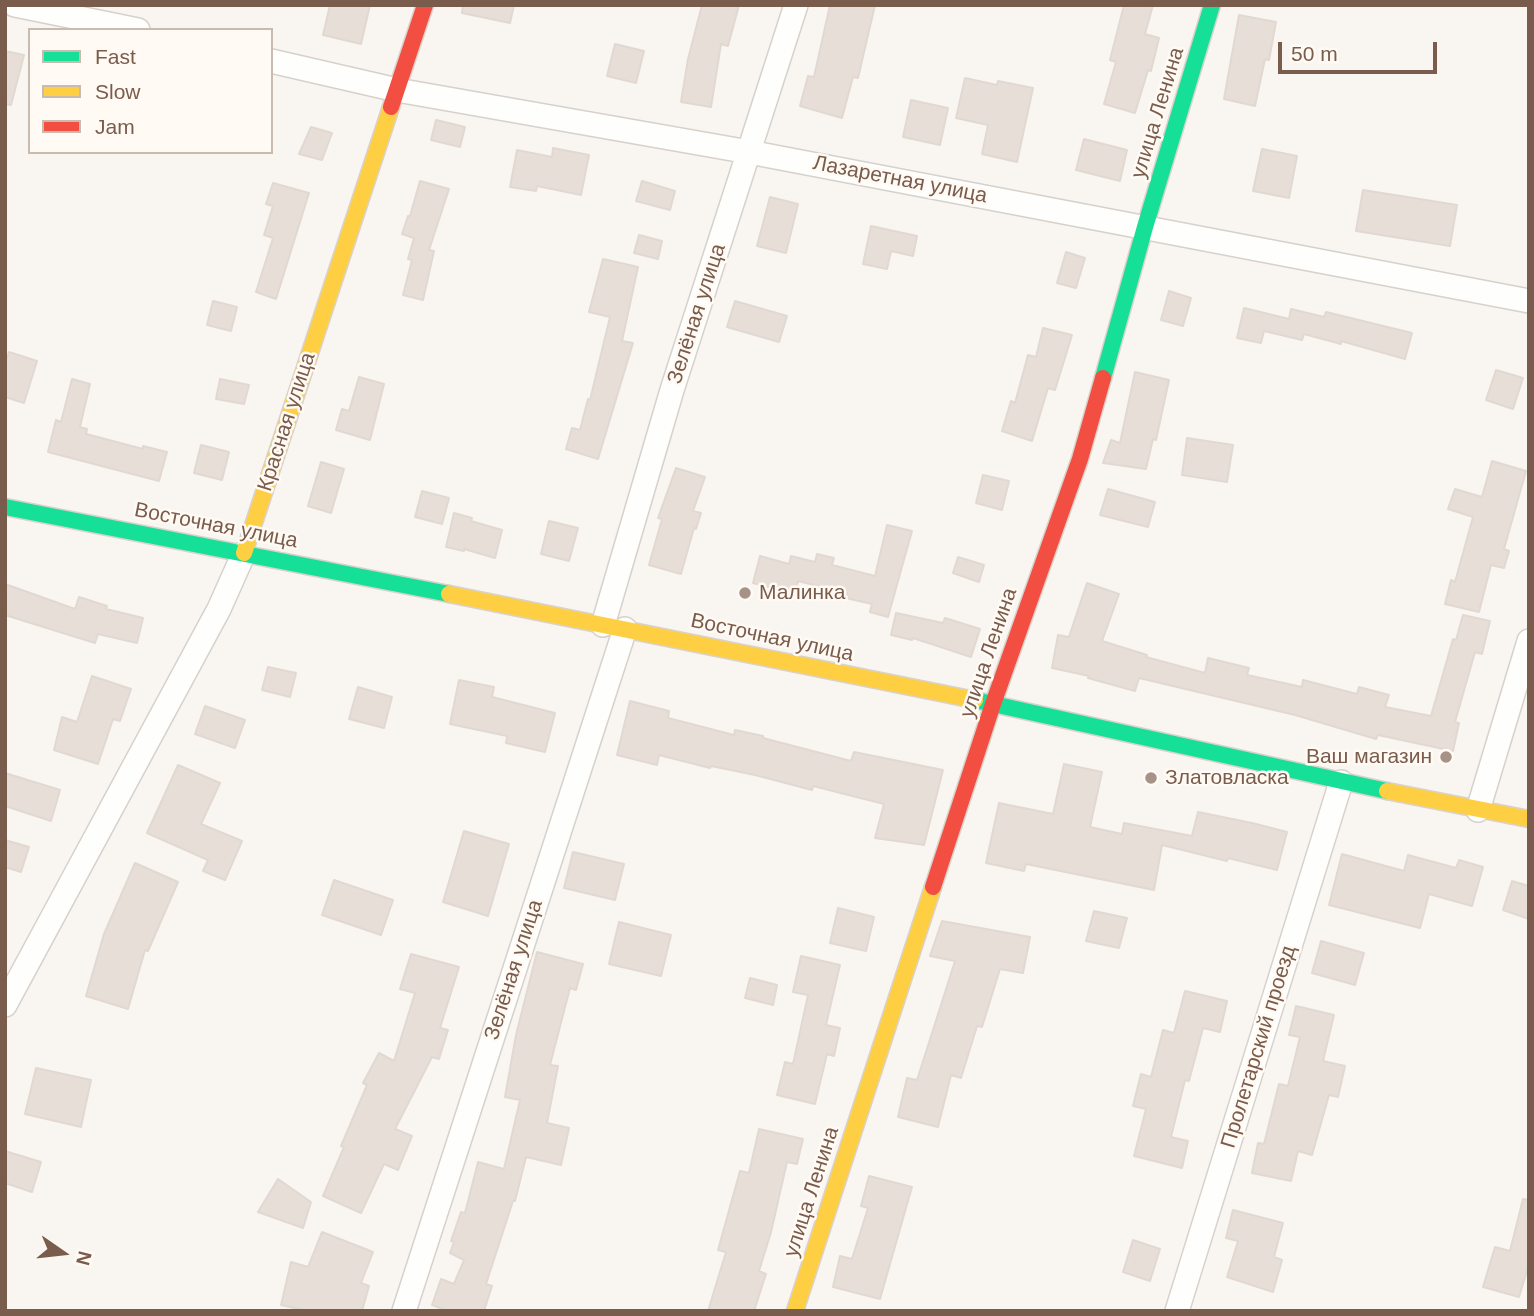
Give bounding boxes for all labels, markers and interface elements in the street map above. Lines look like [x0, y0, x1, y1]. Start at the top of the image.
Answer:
legend [28, 28, 273, 154]
scale bar [1282, 28, 1441, 72]
text: 50 m [1291, 42, 1338, 65]
street label: улица Ленина [1126, 44, 1190, 182]
text: Fast [95, 45, 136, 68]
text: Slow [95, 80, 141, 103]
text: Jam [95, 115, 135, 138]
street label: Лазаретная улица [811, 151, 989, 209]
street label: Зелёная улица [662, 241, 732, 387]
street label: Красная улица [253, 349, 321, 495]
street label: Восточная улица [132, 498, 300, 554]
place label: Малинка [759, 580, 845, 606]
marker: Малинка [737, 585, 753, 601]
street label: улица Ленина [955, 585, 1023, 721]
street label: Восточная улица [688, 608, 856, 668]
place label: Ваш магазин [1306, 744, 1432, 770]
marker: Ваш магазин [1438, 749, 1454, 765]
place label: Златовласка [1165, 765, 1289, 791]
marker: Златовласка [1143, 770, 1159, 786]
street label: Зелёная улица [479, 897, 549, 1043]
street label: Пролетарский проезд [1216, 943, 1302, 1151]
street label: улица Ленина [779, 1124, 845, 1260]
north arrow [28, 1218, 98, 1288]
text: N [72, 1249, 96, 1267]

